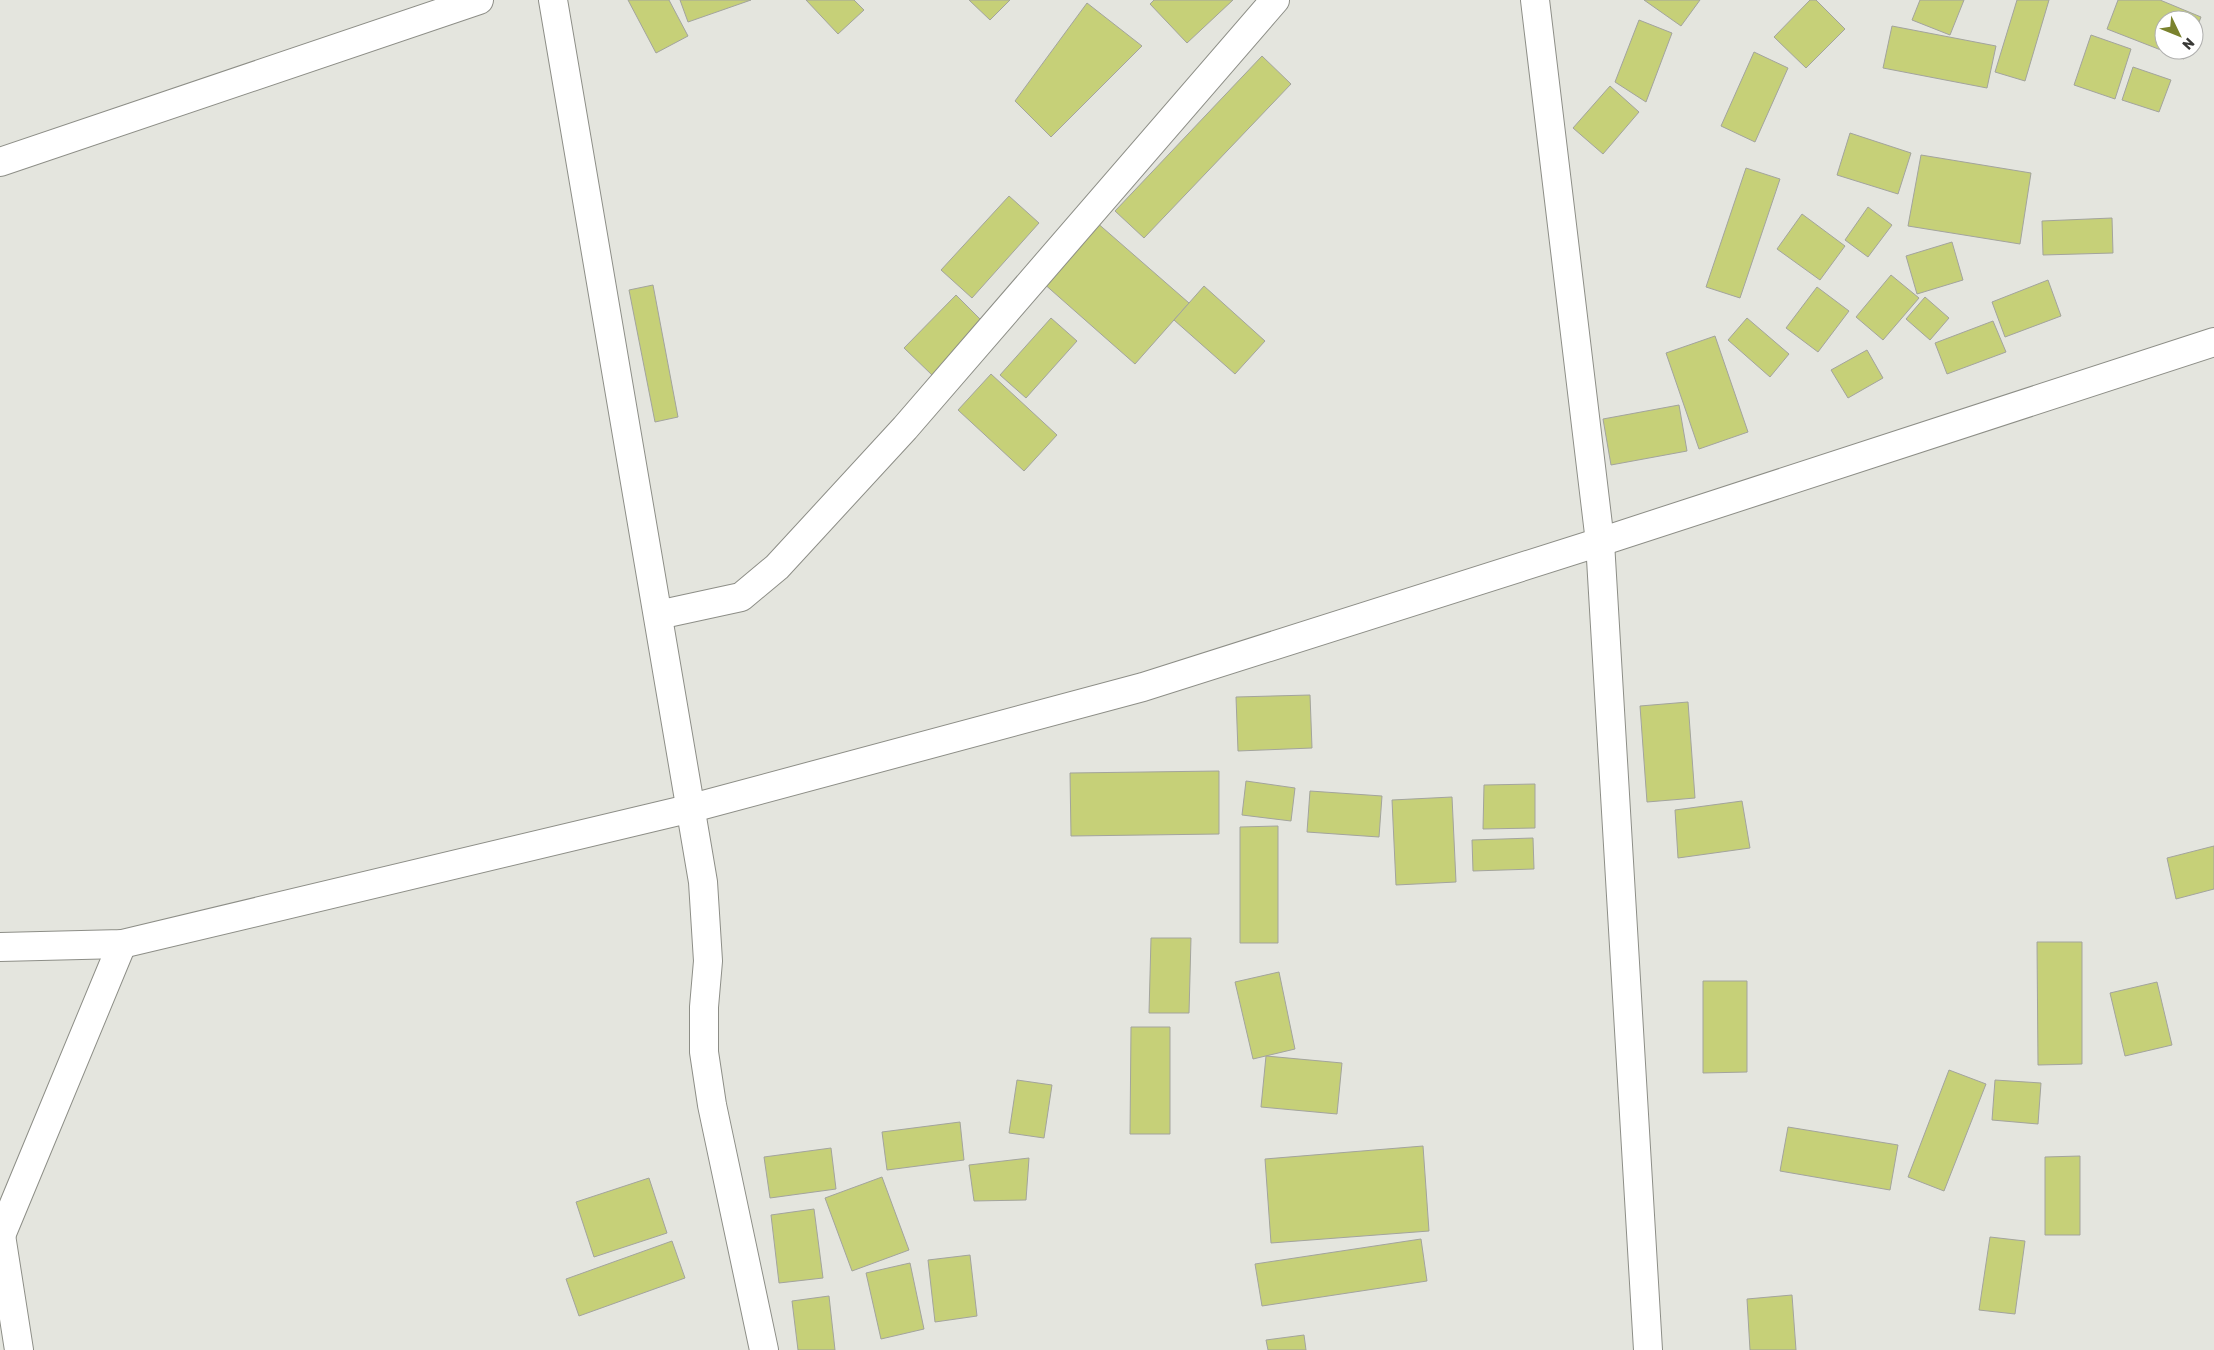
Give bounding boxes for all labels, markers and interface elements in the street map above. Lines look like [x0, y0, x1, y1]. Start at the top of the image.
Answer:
north arrow [2154, 10, 2204, 60]
text: N [2178, 34, 2198, 53]

